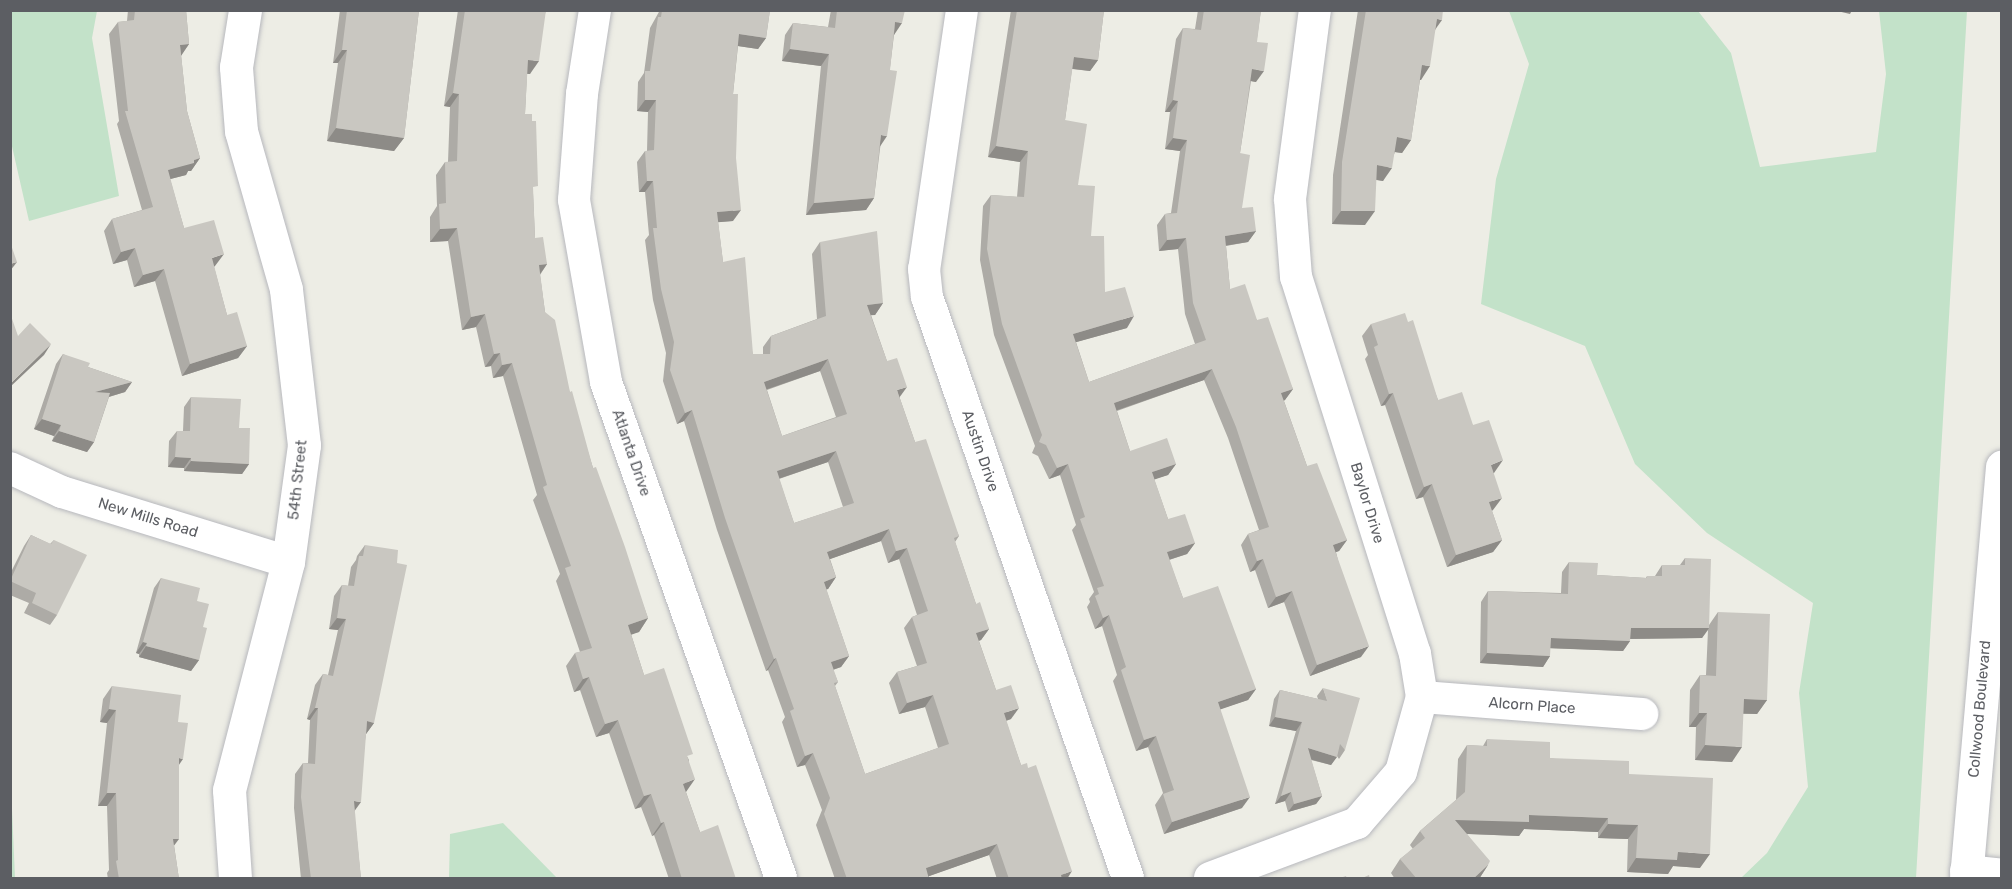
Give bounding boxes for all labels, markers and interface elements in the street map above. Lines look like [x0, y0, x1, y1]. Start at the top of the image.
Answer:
street label: Atlanta Drive [608, 407, 654, 499]
street label: Austin Drive [958, 408, 1002, 494]
street label: 54th Street [285, 439, 311, 521]
street label: Baylor Drive [1346, 460, 1388, 546]
street label: New Mills Road [96, 494, 200, 542]
street label: Collwood Boulevard [1965, 640, 1995, 778]
street label: Alcorn Place [1488, 694, 1576, 718]

